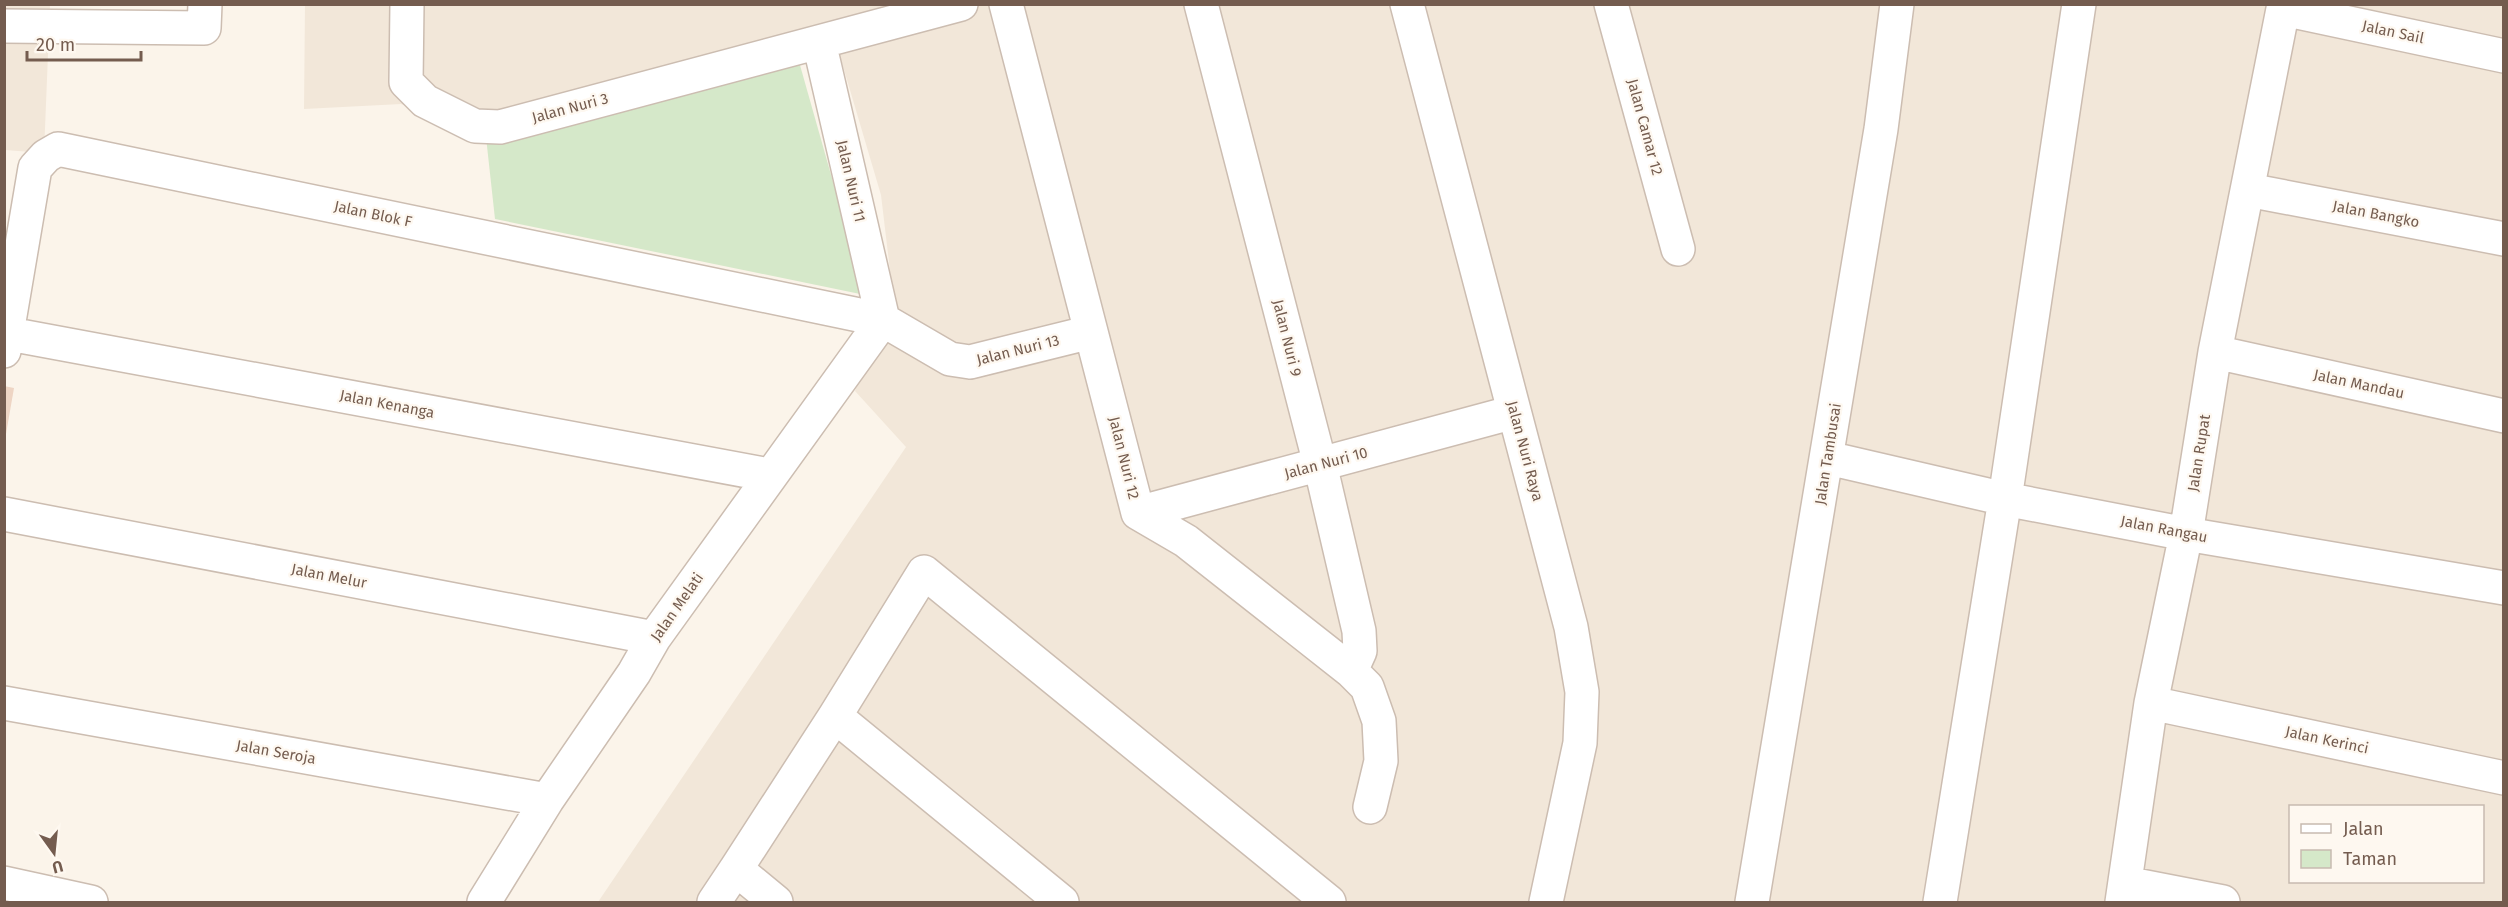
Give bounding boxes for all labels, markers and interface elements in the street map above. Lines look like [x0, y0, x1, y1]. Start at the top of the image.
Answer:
street label: Jalan Sail [2360, 17, 2426, 47]
scale bar [27, 24, 141, 62]
text: 20 m [36, 34, 75, 56]
street label: Jalan Camar 12 [1624, 77, 1666, 177]
street label: Jalan Nuri 3 [530, 89, 610, 127]
street label: Jalan Nuri 11 [833, 138, 869, 224]
street label: Jalan Blok F [332, 197, 414, 231]
street label: Jalan Bangko [2331, 197, 2421, 231]
street label: Jalan Nuri 9 [1269, 298, 1305, 378]
street label: Jalan Nuri 13 [975, 331, 1061, 369]
street label: Jalan Mandau [2312, 366, 2406, 402]
street label: Jalan Kenanga [338, 386, 436, 422]
street label: Jalan Nuri Raya [1503, 399, 1547, 503]
street label: Jalan Tambusai [1811, 402, 1845, 506]
street label: Jalan Rupat [2184, 413, 2214, 493]
street label: Jalan Nuri 12 [1105, 415, 1143, 501]
street label: Jalan Nuri 10 [1282, 443, 1370, 483]
street label: Jalan Rangau [2119, 512, 2209, 546]
street label: Jalan Melur [290, 560, 369, 592]
street label: Jalan Melati [647, 569, 707, 645]
street label: Jalan Kerinci [2284, 722, 2370, 758]
street label: Jalan Seroja [235, 736, 317, 768]
legend [2289, 805, 2484, 883]
text: Jalan [2343, 818, 2384, 840]
north arrow [24, 823, 84, 883]
text: Taman [2343, 848, 2397, 870]
text: U [50, 856, 65, 878]

